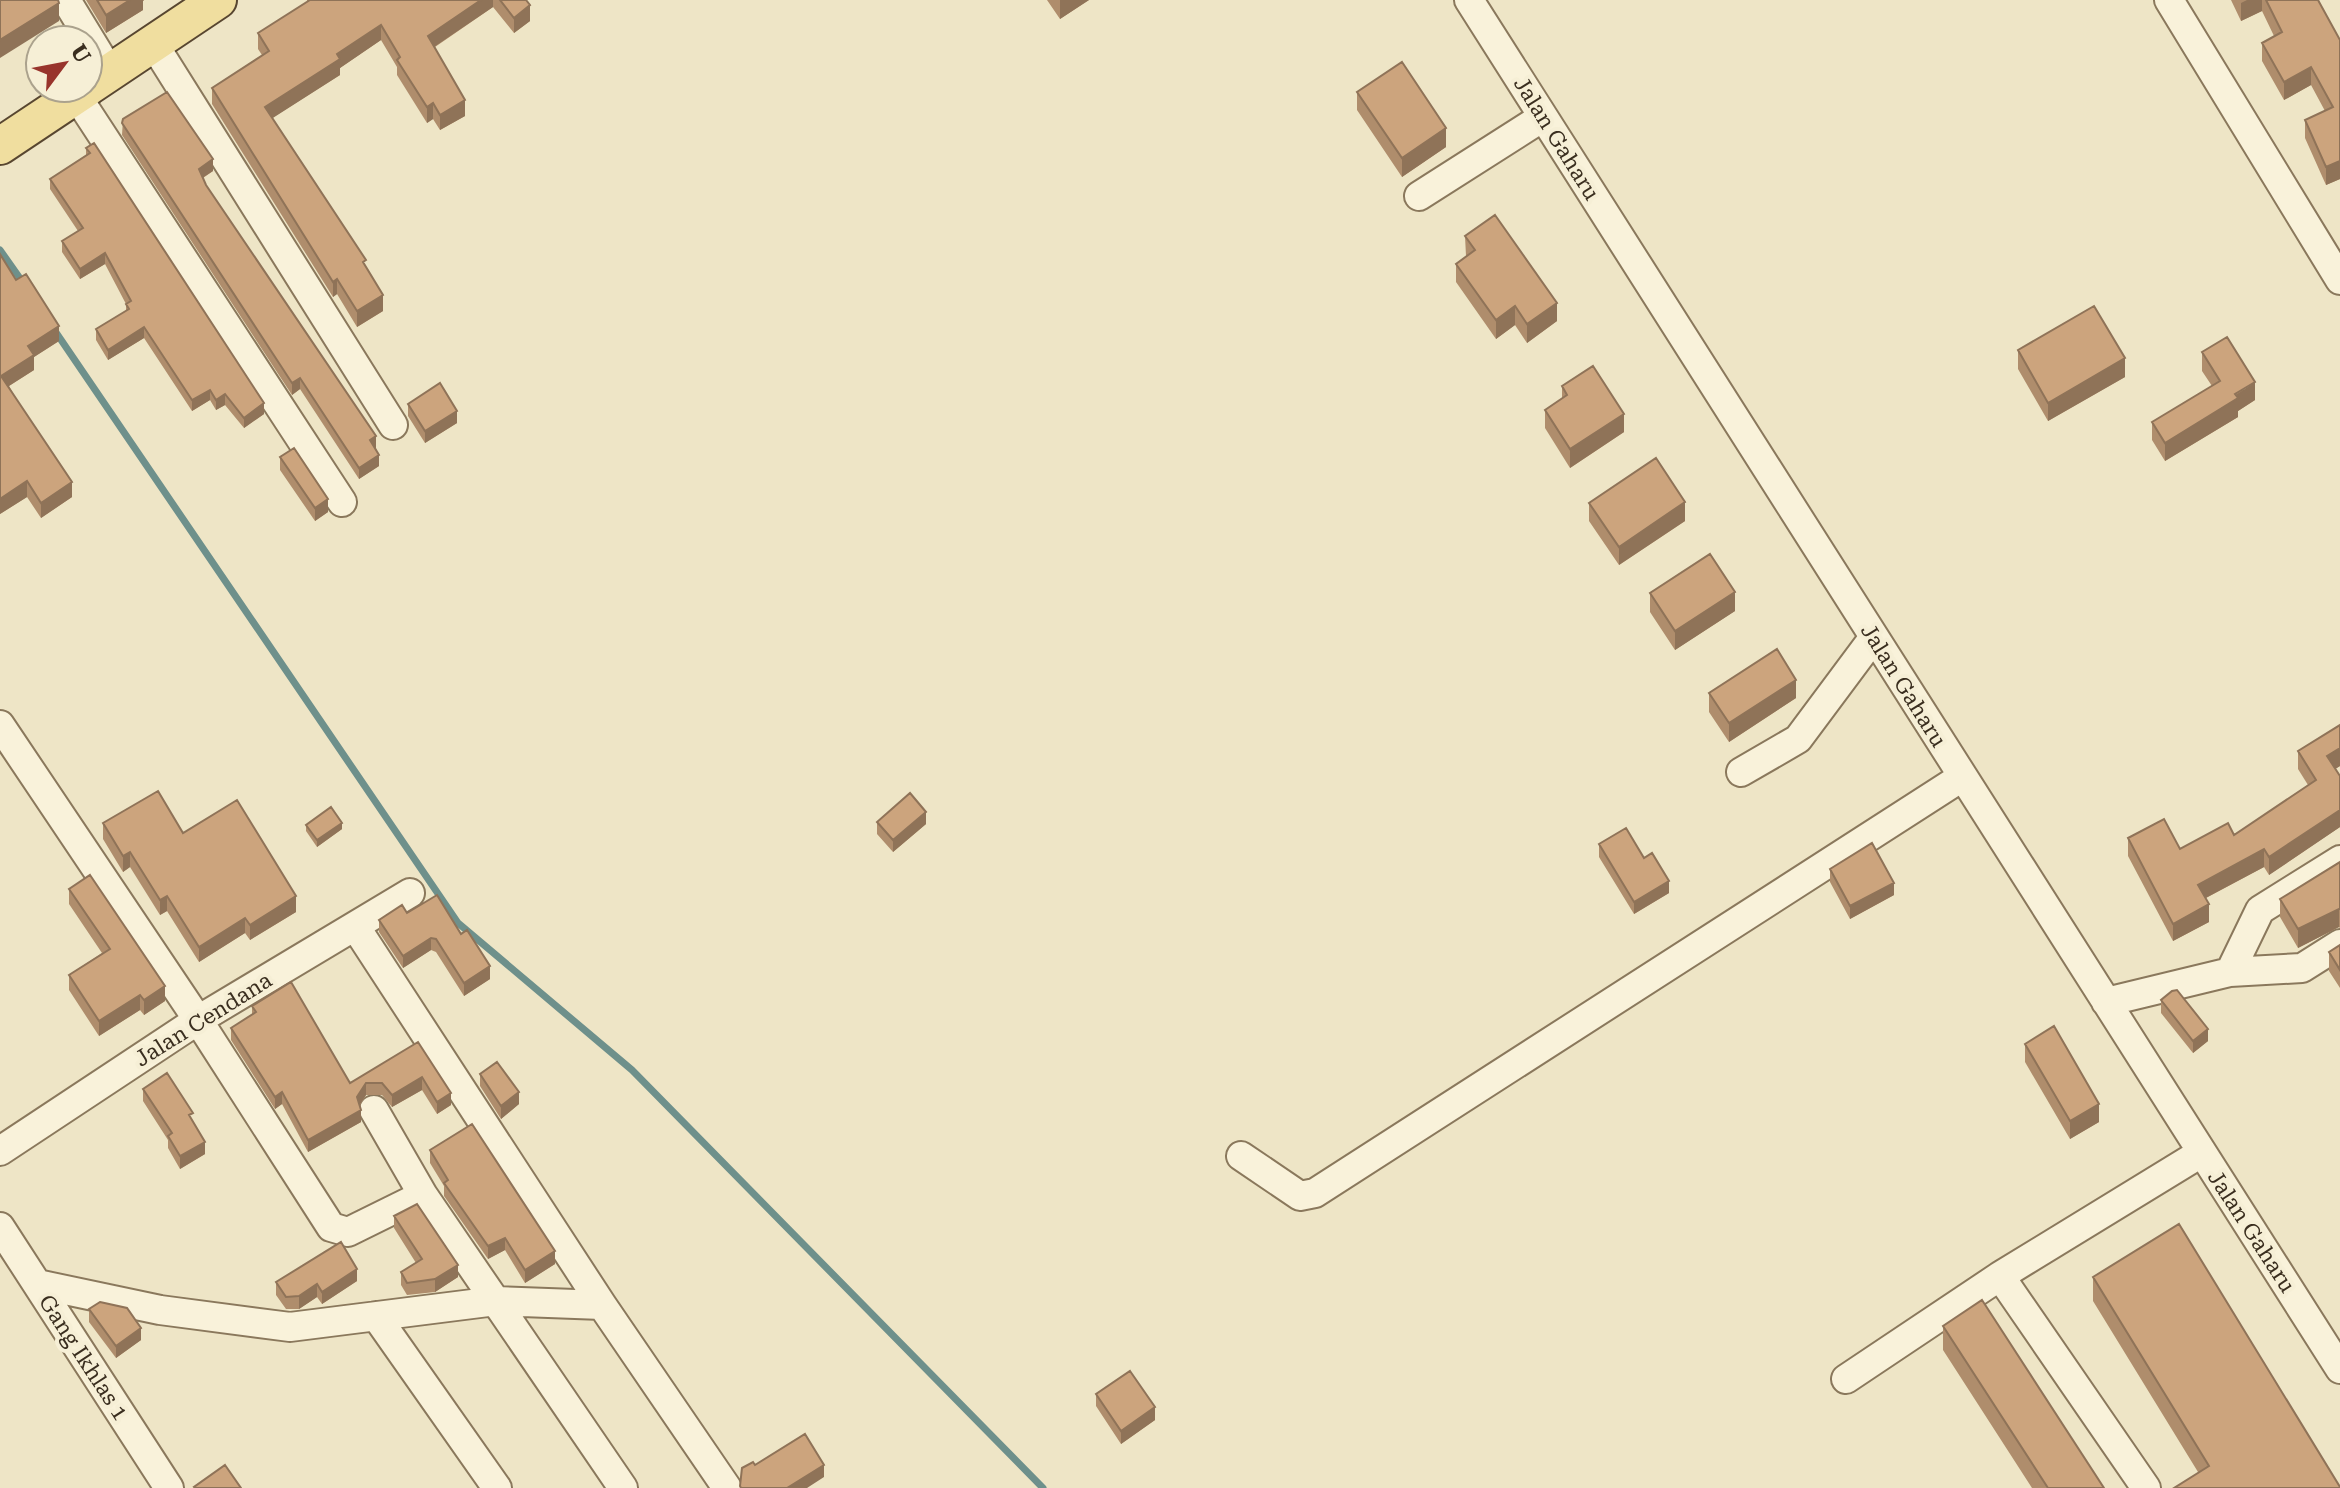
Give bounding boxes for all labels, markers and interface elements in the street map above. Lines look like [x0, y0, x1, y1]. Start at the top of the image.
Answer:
north arrow [24, 24, 104, 104]
text: U [65, 40, 96, 68]
street label: Jalan Gaharu [1509, 72, 1605, 205]
street label: Jalan Gaharu [1856, 619, 1952, 752]
street label: Jalan Cendana [130, 967, 276, 1072]
street label: Jalan Gaharu [2203, 1166, 2300, 1297]
street label: Gang Ikhlas 1 [34, 1290, 133, 1425]

